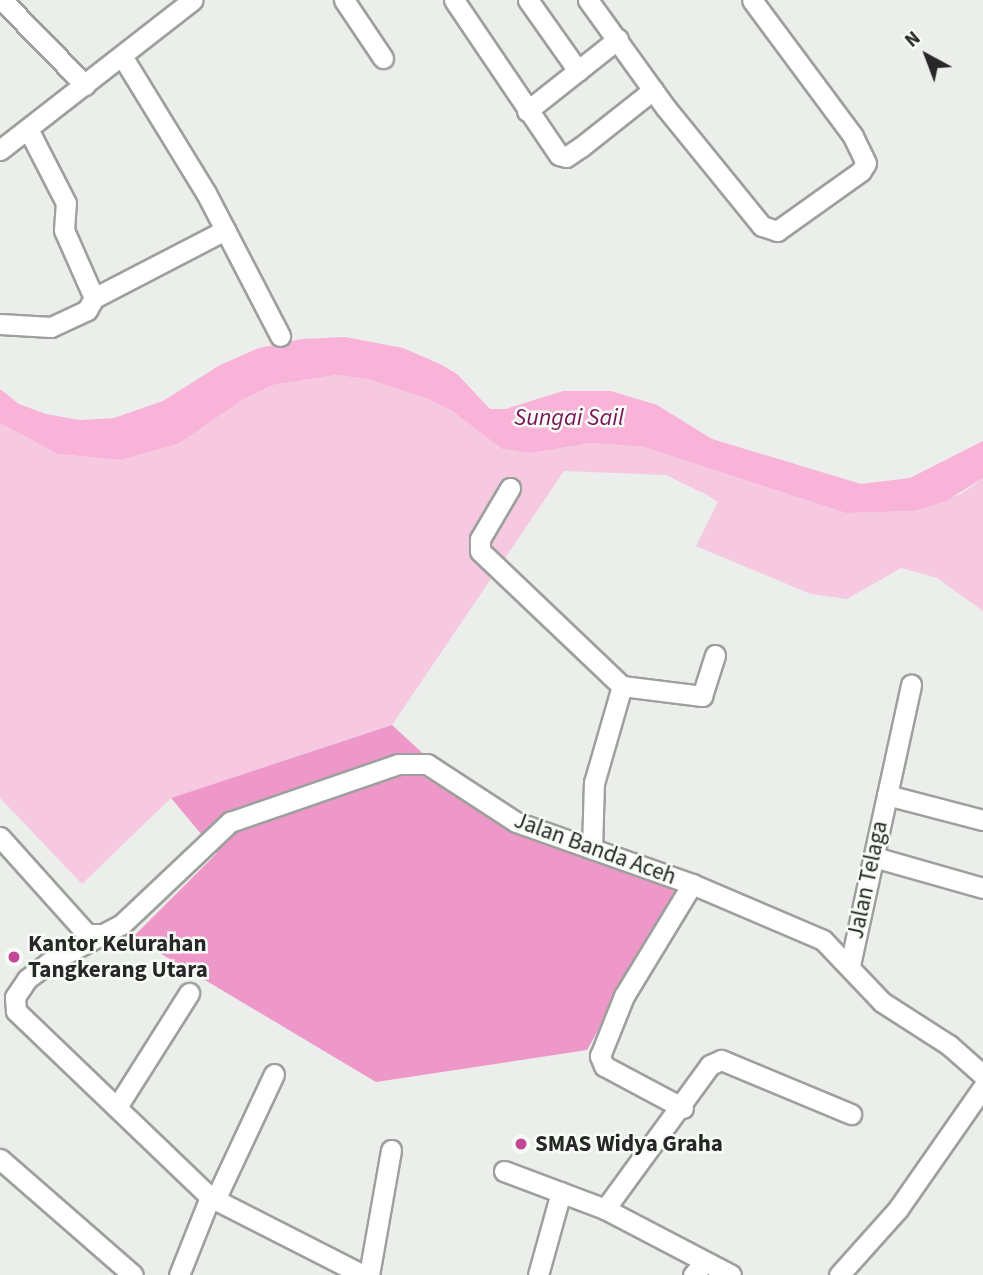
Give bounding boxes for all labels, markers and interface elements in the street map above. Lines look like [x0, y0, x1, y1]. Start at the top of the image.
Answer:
north arrow [892, 21, 962, 91]
text: N [899, 25, 927, 54]
water label: Sungai Sail [514, 404, 624, 432]
street label: Jalan Banda Aceh [510, 807, 680, 891]
street label: Jalan Telaga [842, 819, 894, 941]
place label: Kantor Kelurahan Tangkerang Utara [28, 930, 208, 984]
marker: Kantor Kelurahan Tangkerang Utara [6, 949, 22, 965]
place label: SMAS Widya Graha [535, 1130, 723, 1158]
marker: SMAS Widya Graha [513, 1136, 529, 1152]

